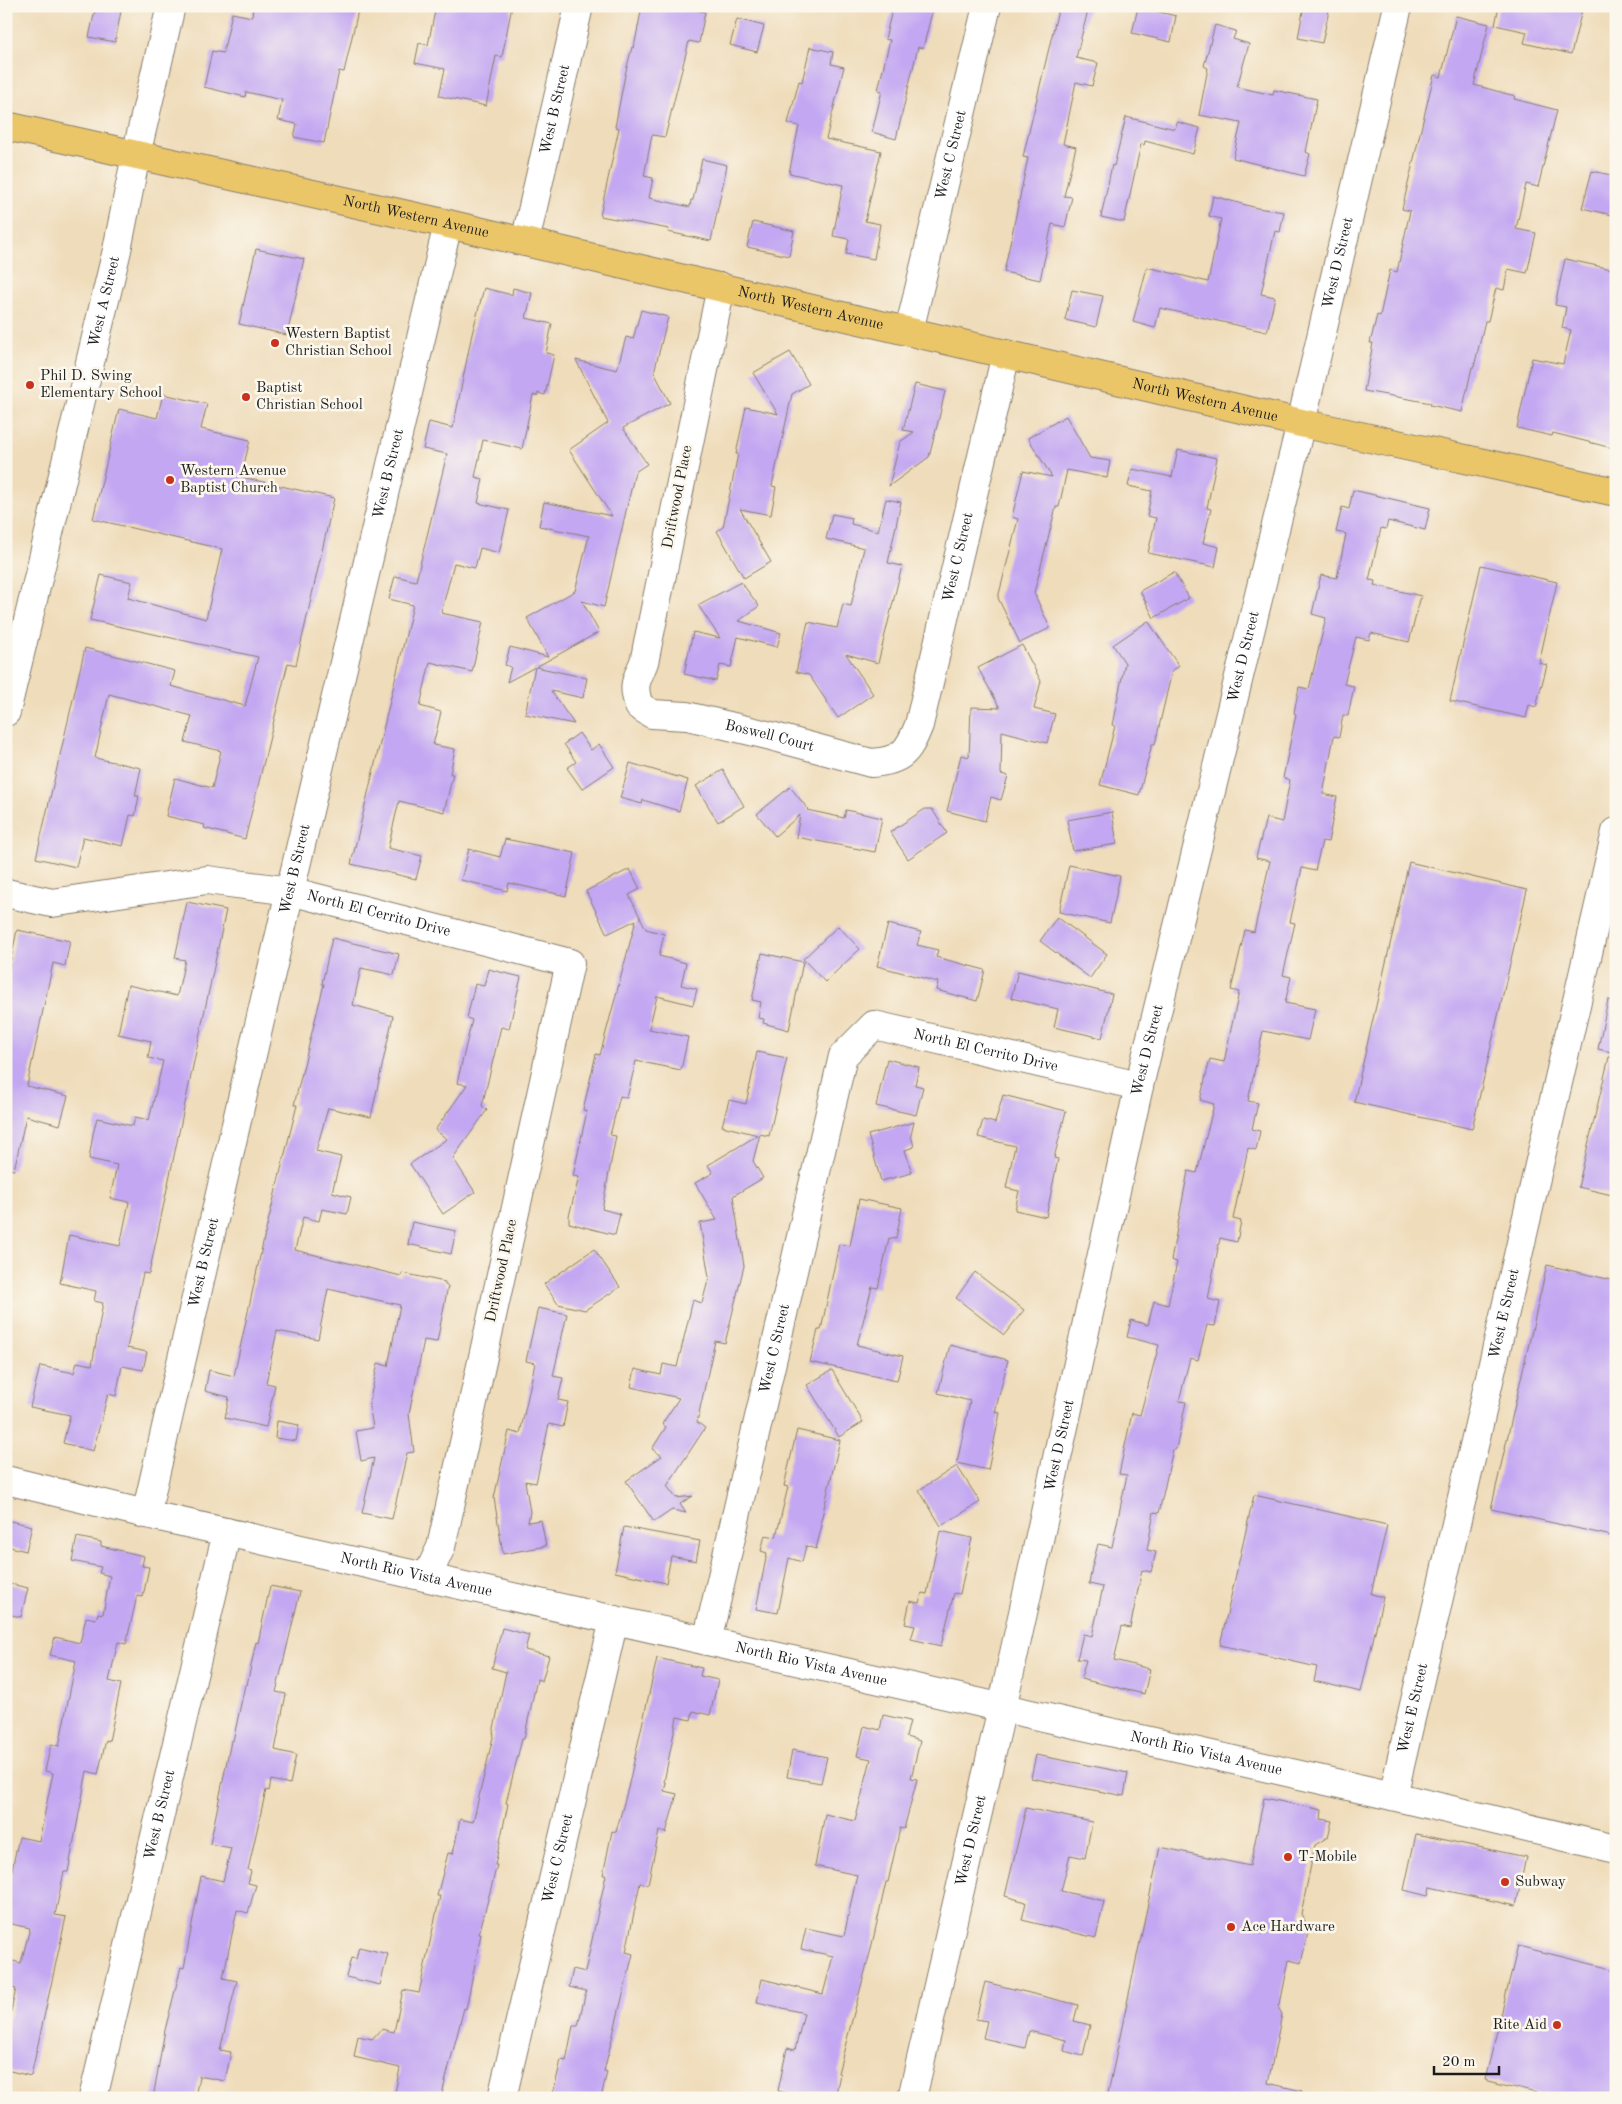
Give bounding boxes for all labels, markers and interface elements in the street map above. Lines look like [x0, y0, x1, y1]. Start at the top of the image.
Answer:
street label: West B Street [538, 63, 573, 156]
street label: West C Street [933, 109, 969, 201]
street label: North Western Avenue [342, 193, 491, 241]
street label: West D Street [1320, 216, 1356, 310]
street label: West A Street [86, 255, 123, 349]
street label: North Western Avenue [736, 284, 885, 333]
place label: Western Baptist Christian School [285, 327, 392, 359]
marker: Western Baptist Christian School [269, 337, 281, 349]
place label: Phil D. Swing Elementary School [40, 369, 162, 401]
street label: North Western Avenue [1131, 376, 1279, 425]
marker: Phil D. Swing Elementary School [24, 379, 36, 391]
place label: Baptist Christian School [256, 381, 363, 413]
marker: Baptist Christian School [240, 391, 252, 403]
street label: West B Street [371, 428, 407, 520]
street label: Driftwood Place [661, 444, 695, 550]
place label: Western Avenue Baptist Church [180, 464, 286, 496]
marker: Western Avenue Baptist Church [164, 474, 176, 486]
street label: West C Street [941, 511, 976, 604]
street label: West D Street [1226, 610, 1262, 704]
street label: Boswell Court [723, 718, 816, 755]
street label: West B Street [277, 823, 313, 915]
street label: North El Cerrito Drive [305, 888, 452, 939]
street label: West D Street [1130, 1003, 1166, 1097]
street label: North El Cerrito Drive [912, 1027, 1059, 1075]
street label: West B Street [186, 1216, 222, 1309]
street label: Driftwood Place [484, 1218, 520, 1324]
street label: West E Street [1487, 1267, 1522, 1360]
street label: West C Street [757, 1303, 793, 1395]
street label: West D Street [1042, 1398, 1077, 1493]
street label: North Rio Vista Avenue [339, 1551, 494, 1600]
street label: North Rio Vista Avenue [734, 1640, 889, 1689]
street label: West E Street [1396, 1662, 1431, 1755]
street label: North Rio Vista Avenue [1129, 1729, 1284, 1778]
street label: West B Street [142, 1768, 178, 1861]
street label: West D Street [954, 1794, 989, 1888]
street label: West C Street [540, 1812, 576, 1905]
place label: T-Mobile [1298, 1850, 1357, 1865]
marker: T-Mobile [1282, 1851, 1294, 1863]
place label: Subway [1515, 1875, 1566, 1890]
marker: Subway [1499, 1876, 1511, 1888]
place label: Ace Hardware [1241, 1920, 1335, 1935]
marker: Ace Hardware [1225, 1921, 1237, 1933]
place label: Rite Aid [1493, 2018, 1547, 2033]
marker: Rite Aid [1551, 2019, 1563, 2031]
scale bar [1434, 2044, 1500, 2076]
text: 20 m [1442, 2055, 1476, 2070]

